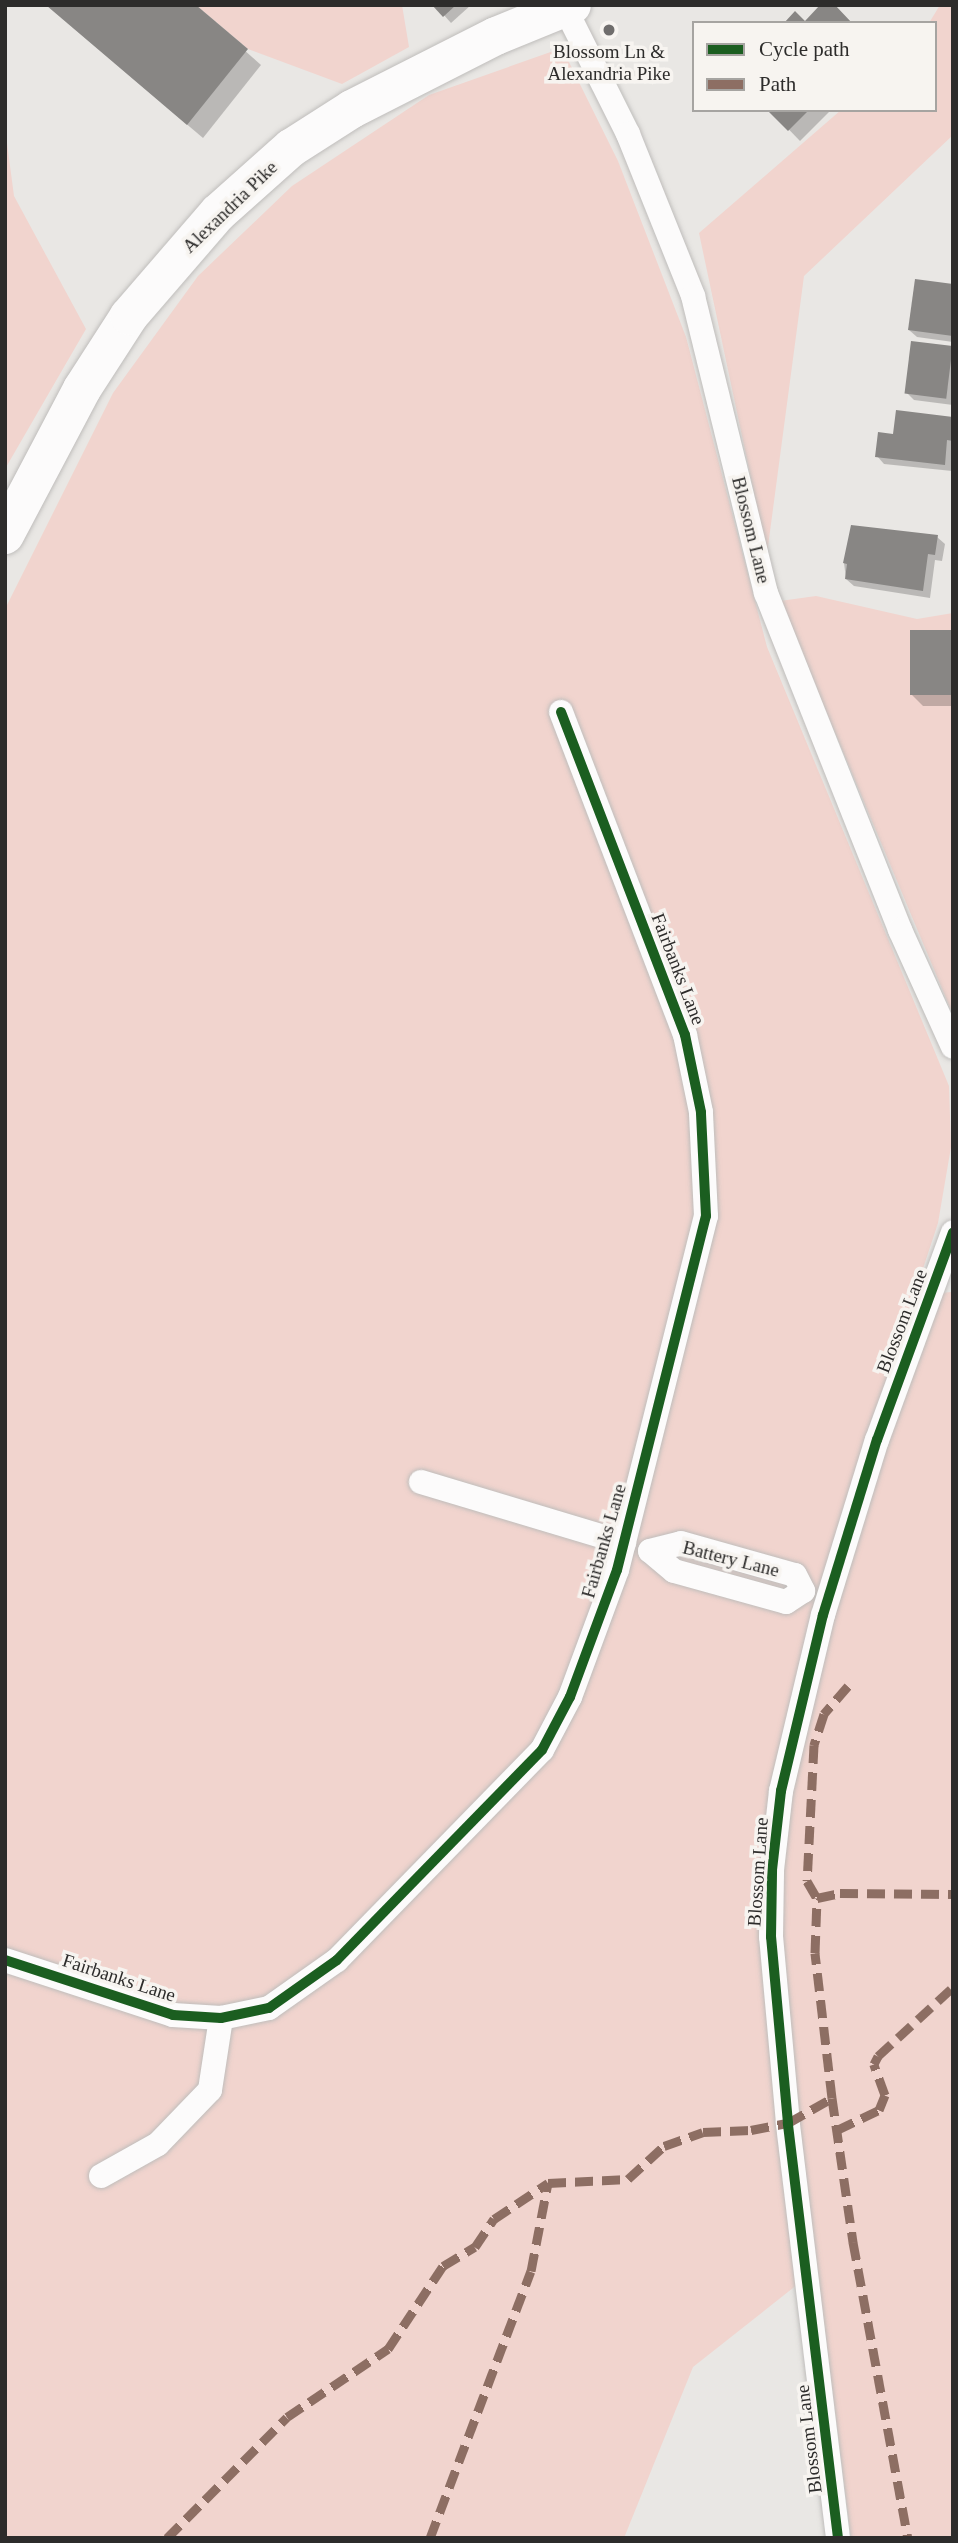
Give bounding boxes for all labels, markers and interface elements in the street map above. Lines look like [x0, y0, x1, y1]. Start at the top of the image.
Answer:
legend [692, 21, 937, 112]
marker: Blossom Ln & Alexandria Pike [601, 22, 617, 38]
text: Cycle path [759, 37, 849, 61]
place label: Blossom Ln & Alexandria Pike [548, 41, 670, 85]
text: Path [759, 72, 796, 96]
street label: Alexandria Pike [178, 156, 282, 258]
street label: Blossom Lane [727, 474, 775, 586]
street label: Fairbanks Lane [646, 910, 710, 1028]
street label: Blossom Lane [872, 1266, 932, 1376]
street label: Fairbanks Lane [577, 1481, 631, 1601]
street label: Battery Lane [680, 1536, 782, 1582]
street label: Blossom Lane [743, 1817, 773, 1927]
street label: Fairbanks Lane [60, 1949, 178, 2007]
street label: Blossom Lane [791, 2383, 827, 2495]

